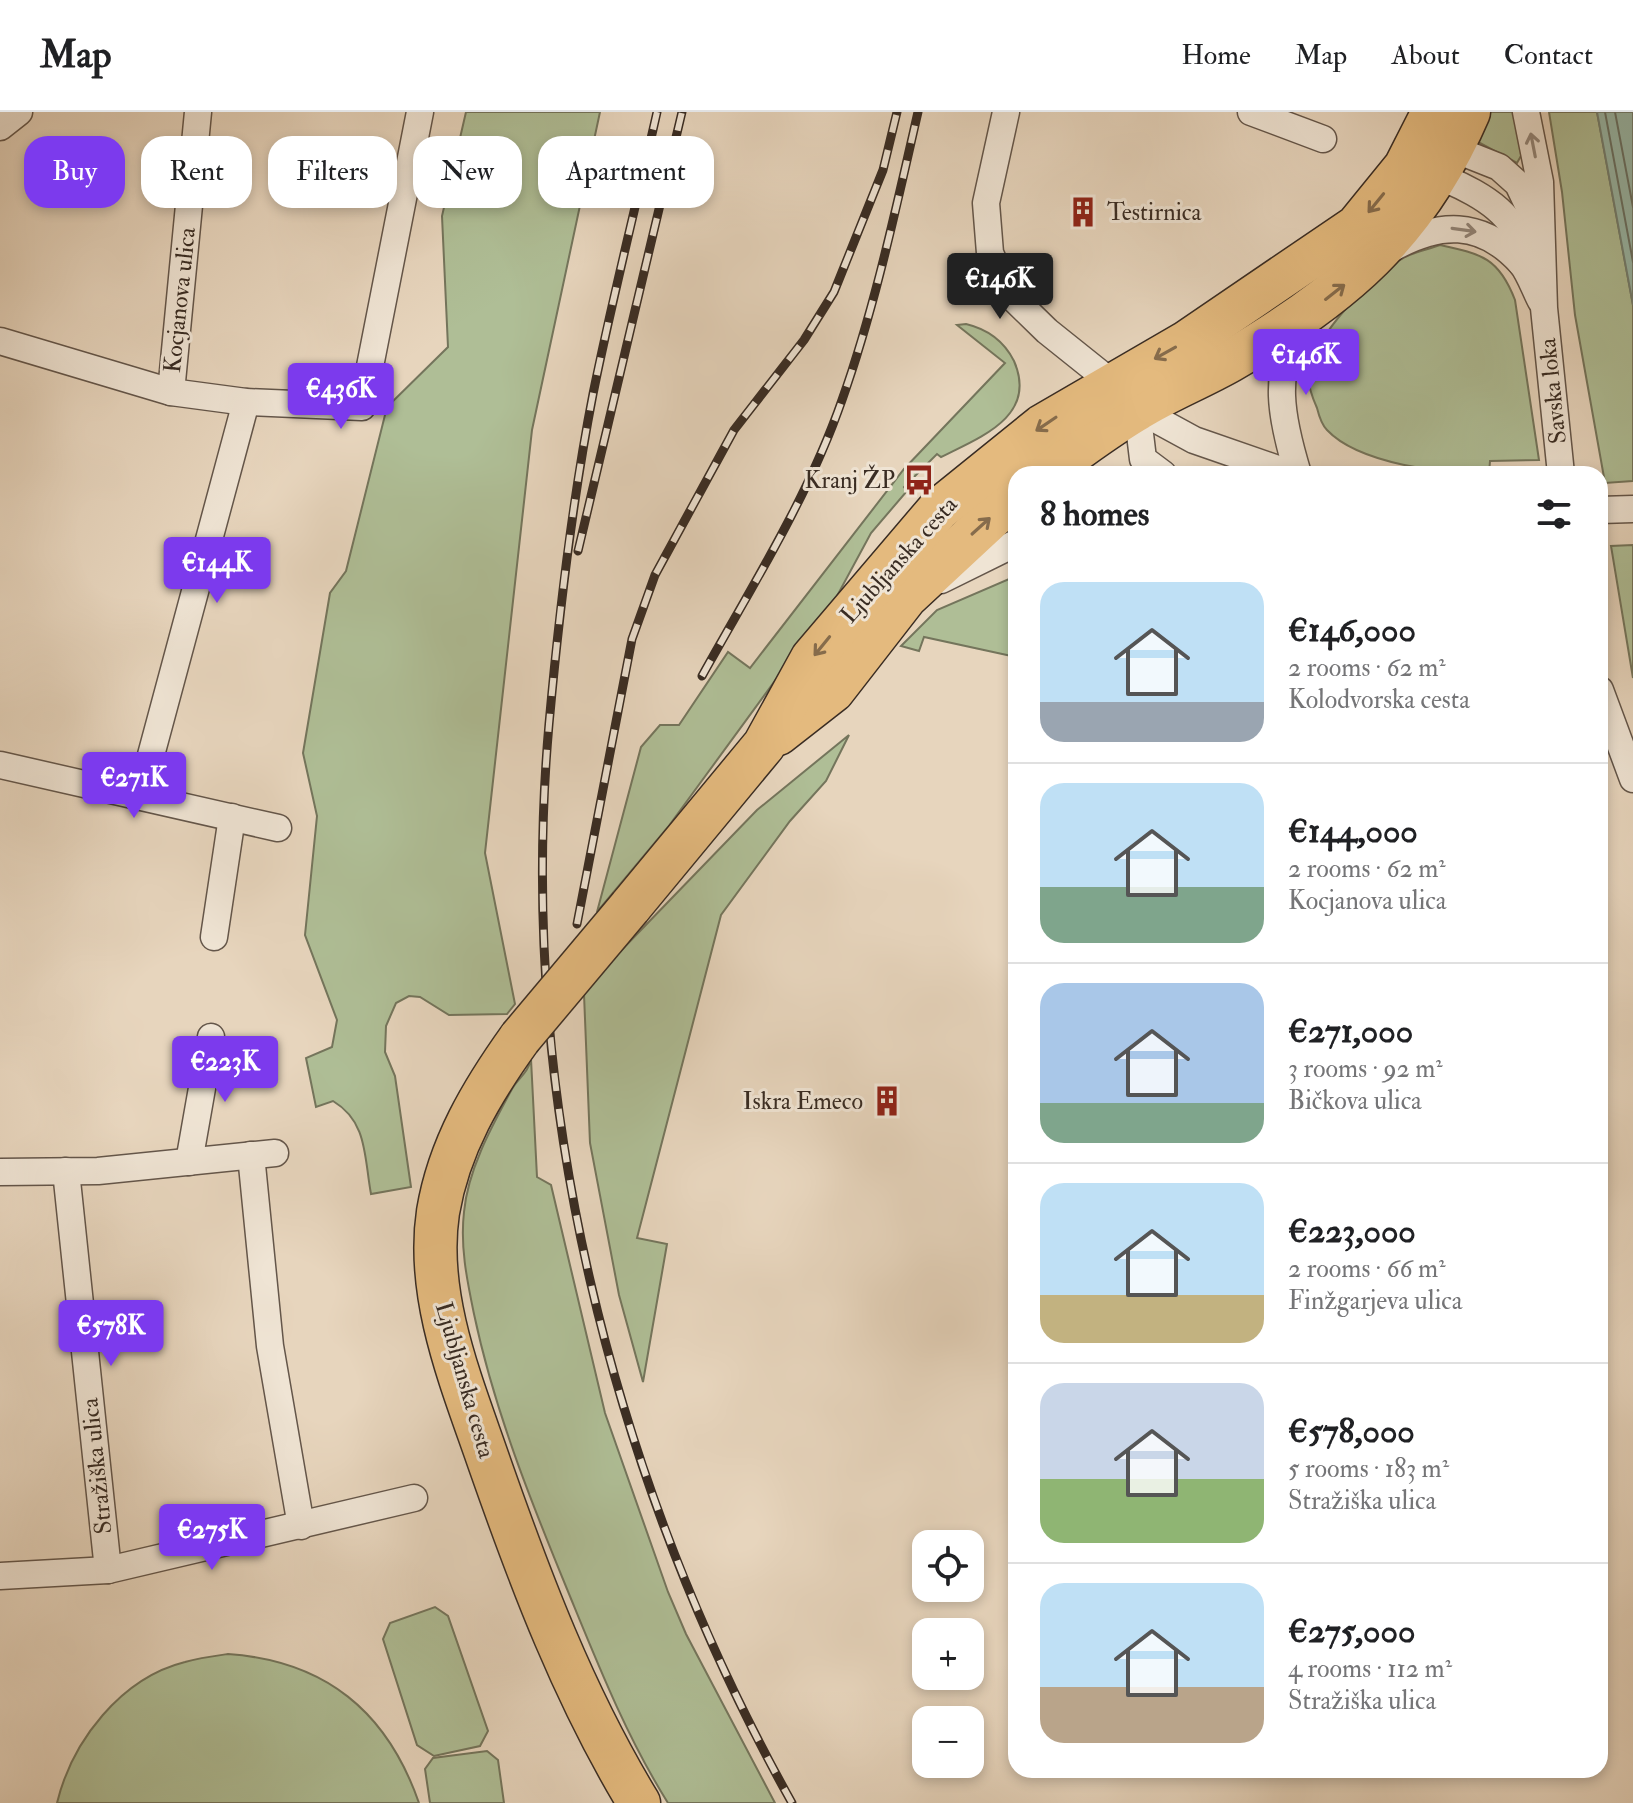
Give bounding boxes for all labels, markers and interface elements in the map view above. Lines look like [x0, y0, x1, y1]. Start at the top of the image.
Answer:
text: Map [40, 31, 111, 79]
text: Home [1181, 38, 1251, 73]
text: Map [1295, 38, 1347, 73]
text: About [1391, 38, 1460, 73]
text: Contact [1504, 38, 1593, 73]
one-way arrow [1525, 133, 1540, 159]
chip: Buy [24, 136, 125, 208]
chip: Rent [141, 136, 252, 208]
chip: Filters [268, 136, 397, 208]
chip: New [413, 136, 522, 208]
chip: Apartment [538, 136, 714, 208]
one-way arrow [1367, 192, 1385, 213]
building icon: Testirnica [1066, 195, 1100, 229]
place label: Testirnica [1107, 197, 1202, 228]
one-way arrow [1451, 223, 1477, 238]
street label: Kocjanova ulica [157, 225, 203, 374]
pin: €146K [944, 253, 1056, 321]
text: €146K [965, 263, 1035, 295]
one-way arrow [1324, 283, 1345, 301]
pin: €146K [1250, 329, 1362, 397]
street label: Savska loka [1532, 335, 1574, 445]
text: €146K [1271, 339, 1341, 371]
one-way arrow [1154, 346, 1178, 362]
pin: €436K [285, 363, 397, 431]
text: €436K [306, 373, 376, 405]
one-way arrow [1035, 416, 1057, 432]
bus stop icon: Kranj ŽP [902, 463, 936, 497]
place label: Kranj ŽP [804, 464, 895, 496]
street label: Ljubljanska cesta [834, 489, 965, 630]
icon: filters [1532, 492, 1576, 536]
text: 8 homes [1040, 493, 1149, 536]
one-way arrow [970, 518, 990, 536]
pin: €144K [161, 537, 273, 605]
text: €144K [182, 547, 252, 579]
text: €146,000 [1288, 609, 1416, 652]
icon: home [1104, 614, 1200, 710]
one-way arrow [814, 635, 831, 656]
text: 2 rooms · 62 m² [1288, 652, 1446, 684]
text: Kolodvorska cesta [1288, 684, 1470, 716]
pin: €271K [78, 752, 190, 820]
text: €271K [100, 762, 168, 794]
text: €144,000 [1288, 810, 1418, 853]
icon: home [1104, 815, 1200, 911]
text: 2 rooms · 62 m² [1288, 853, 1446, 885]
text: Kocjanova ulica [1288, 885, 1446, 917]
text: €271,000 [1288, 1010, 1413, 1053]
icon: home [1104, 1015, 1200, 1111]
pin: €223K [169, 1036, 281, 1104]
text: €223K [190, 1046, 260, 1078]
text: 3 rooms · 92 m² [1288, 1053, 1443, 1085]
building icon: Iskra Emeco [870, 1084, 904, 1118]
text: Bičkova ulica [1288, 1085, 1422, 1117]
place label: Iskra Emeco [743, 1086, 863, 1117]
text: €223,000 [1288, 1210, 1416, 1253]
icon: home [1104, 1215, 1200, 1311]
text: 2 rooms · 66 m² [1288, 1253, 1446, 1285]
text: Finžgarjeva ulica [1288, 1285, 1462, 1317]
street label: Ljubljanska cesta [428, 1298, 502, 1463]
pin: €578K [55, 1300, 167, 1368]
text: €578K [77, 1310, 145, 1342]
street label: Stražiška ulica [74, 1395, 120, 1536]
text: €578,000 [1288, 1410, 1415, 1453]
icon: home [1104, 1415, 1200, 1511]
text: 5 rooms · 183 m² [1288, 1453, 1449, 1485]
text: Stražiška ulica [1288, 1485, 1436, 1517]
pin: €275K [156, 1504, 268, 1572]
text: €275K [177, 1514, 247, 1546]
map controls [912, 1530, 984, 1778]
button: locate [912, 1530, 984, 1602]
text: €275,000 [1288, 1610, 1415, 1653]
icon: home [1104, 1615, 1200, 1711]
button: + [912, 1618, 984, 1690]
text: 4 rooms · 112 m² [1288, 1653, 1452, 1685]
text: Stražiška ulica [1288, 1685, 1436, 1717]
button: − [912, 1706, 984, 1778]

